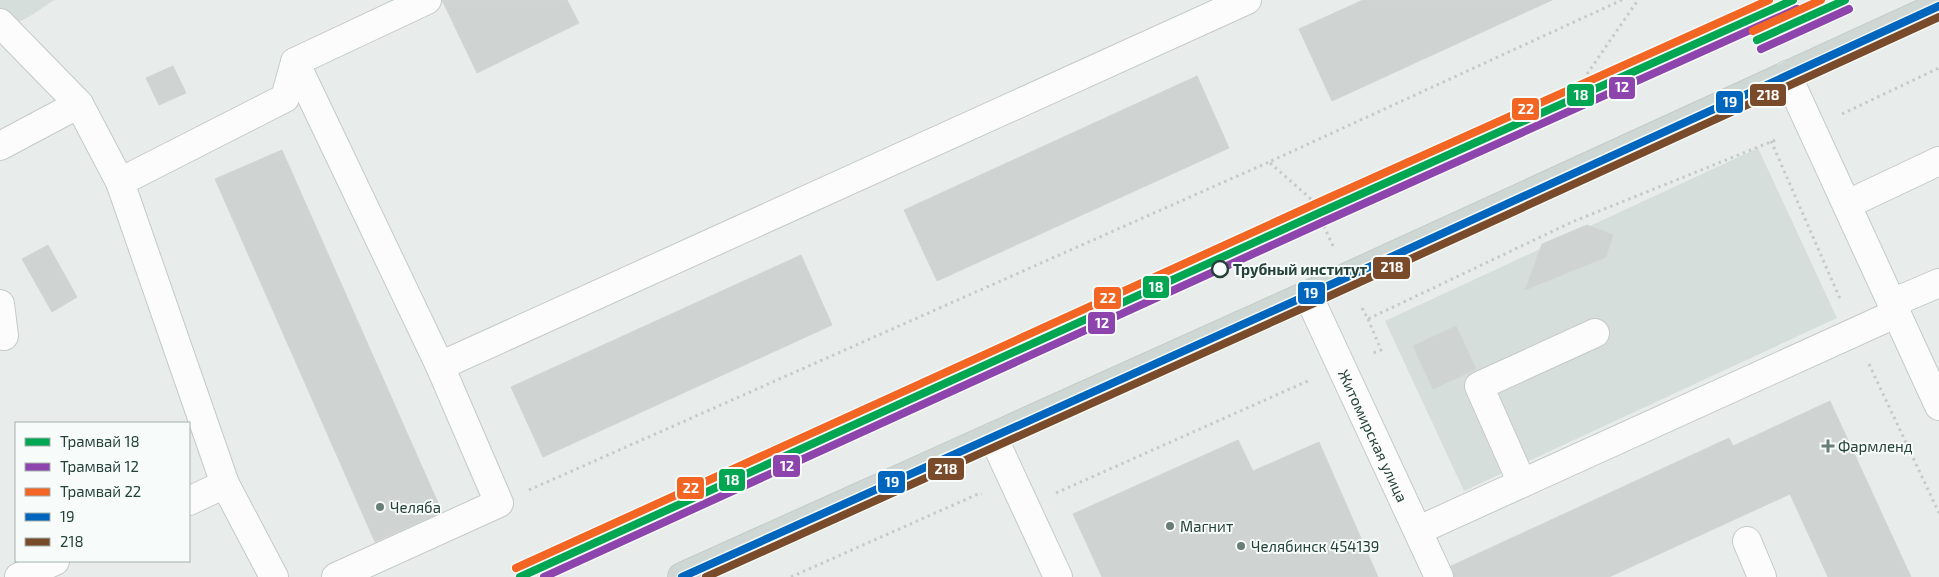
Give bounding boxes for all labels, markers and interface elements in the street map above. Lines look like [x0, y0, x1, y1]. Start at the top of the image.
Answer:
line badge: 12 [1608, 76, 1636, 100]
text: 12 [1615, 78, 1629, 95]
line badge: 18 [1566, 83, 1595, 107]
line badge: 218 [1749, 83, 1787, 107]
text: 18 [1574, 86, 1588, 103]
text: 218 [1757, 86, 1779, 103]
line badge: 19 [1715, 90, 1744, 114]
text: 19 [1723, 93, 1737, 110]
line badge: 22 [1511, 97, 1540, 121]
text: 22 [1518, 100, 1534, 117]
line badge: 218 [1372, 256, 1411, 280]
text: 218 [1381, 258, 1403, 275]
marker: Трубный институт [1211, 260, 1229, 278]
place label: Трубный институт [1233, 260, 1368, 278]
line badge: 18 [1142, 275, 1170, 299]
text: 18 [1149, 278, 1163, 295]
line badge: 19 [1297, 281, 1326, 305]
text: 19 [1304, 284, 1318, 301]
line badge: 22 [1093, 286, 1122, 310]
text: 22 [1100, 289, 1116, 306]
line badge: 12 [1087, 311, 1116, 335]
text: 12 [1095, 314, 1109, 331]
street label: Житомирская улица [1335, 366, 1412, 505]
legend [15, 422, 190, 562]
text: Трамвай 18 [60, 432, 140, 450]
place label: Фармленд [1838, 437, 1913, 455]
marker: Фармленд [1822, 440, 1834, 452]
line badge: 12 [772, 454, 801, 478]
text: Трамвай 12 [60, 457, 139, 475]
text: 12 [780, 457, 794, 474]
line badge: 218 [927, 457, 965, 481]
text: 218 [935, 460, 957, 477]
line badge: 18 [718, 468, 746, 492]
line badge: 19 [877, 470, 906, 494]
text: 18 [725, 471, 739, 488]
text: 19 [885, 473, 899, 490]
line badge: 22 [676, 476, 705, 500]
text: 22 [683, 479, 699, 496]
text: Трамвай 22 [60, 482, 141, 500]
place label: Челяба [390, 498, 441, 516]
marker: Челяба [374, 501, 386, 513]
text: 19 [60, 507, 75, 525]
place label: Магнит [1180, 517, 1233, 535]
marker: Магнит [1164, 520, 1176, 532]
text: 218 [60, 532, 84, 550]
place label: Челябинск 454139 [1251, 537, 1379, 555]
marker: Челябинск 454139 [1235, 540, 1247, 552]

